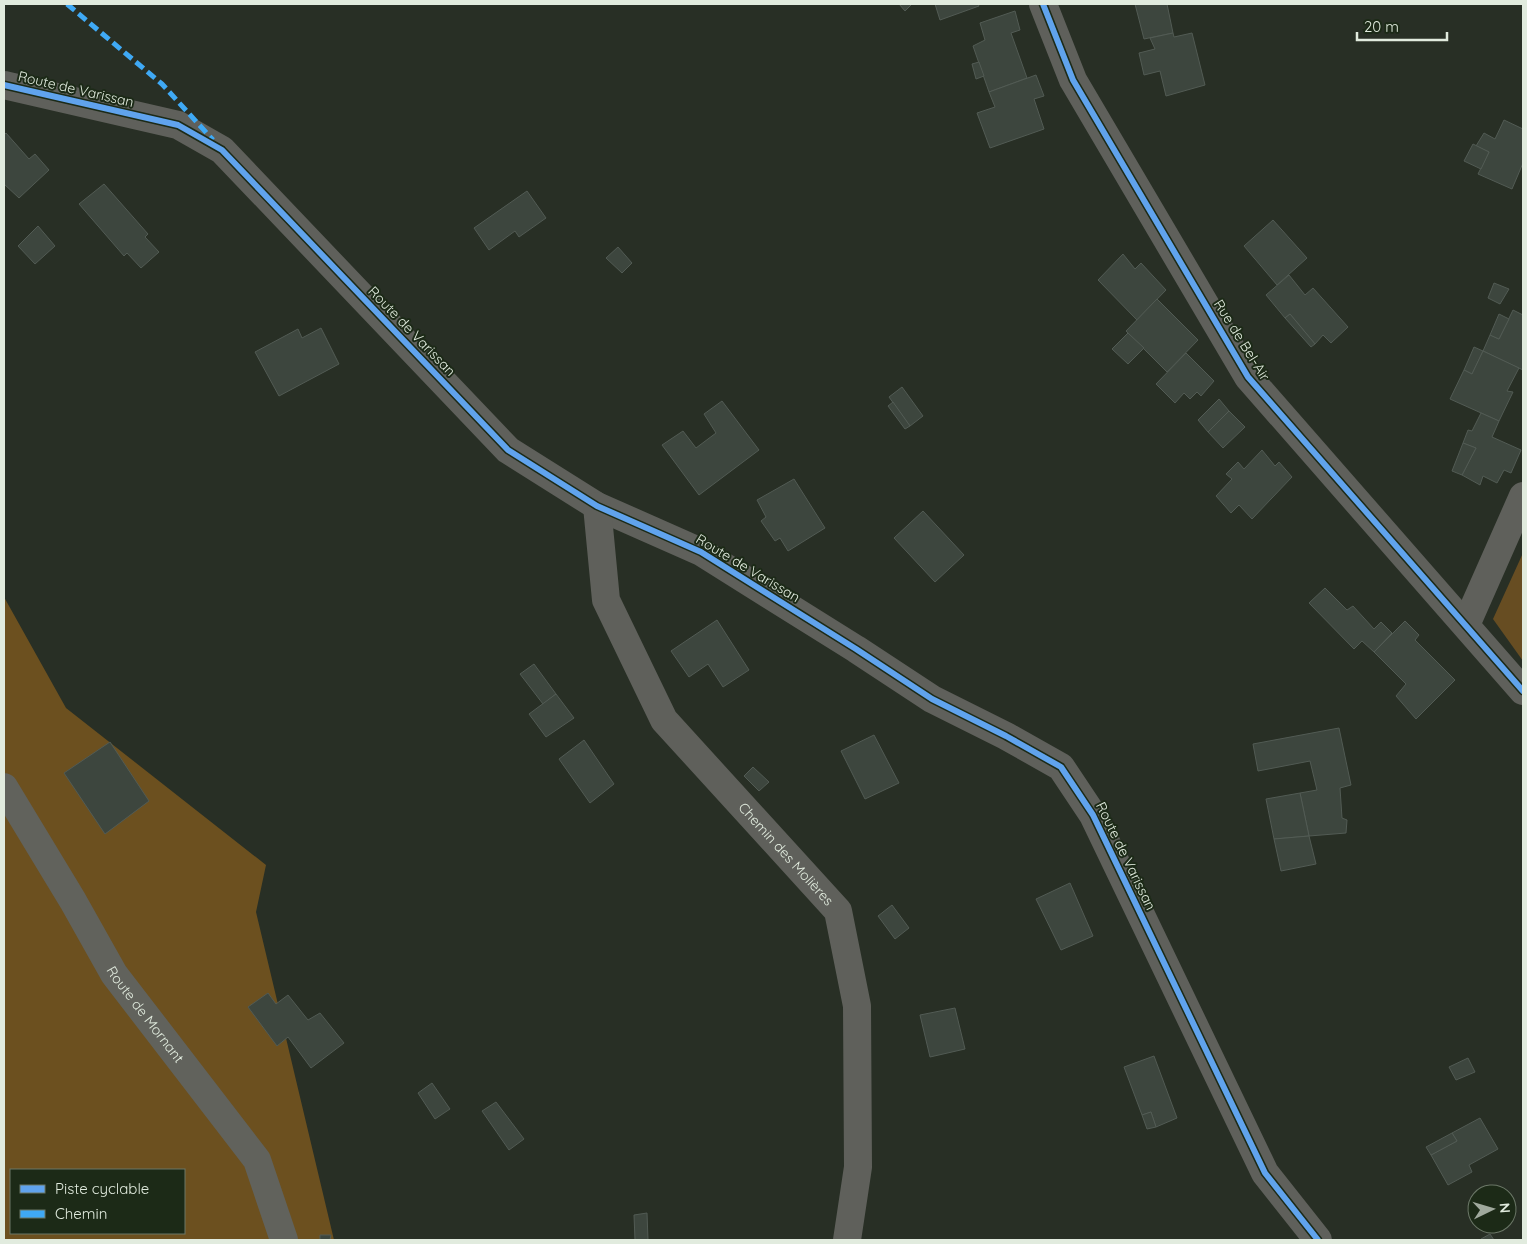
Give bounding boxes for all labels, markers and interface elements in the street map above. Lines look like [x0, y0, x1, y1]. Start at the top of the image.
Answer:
scale bar [1357, 10, 1447, 42]
text: 20 m [1364, 17, 1399, 36]
street label: Route de Varissan [16, 67, 136, 111]
street label: Route de Varissan [364, 282, 460, 380]
street label: Rue de Bel-Air [1210, 296, 1274, 384]
street label: Route de Varissan [693, 530, 803, 606]
street label: Chemin des Molières [735, 799, 838, 909]
street label: Route de Varissan [1092, 799, 1160, 913]
street label: Route de Mornant [102, 963, 188, 1067]
legend [10, 1169, 185, 1234]
text: Piste cyclable [55, 1179, 149, 1198]
north arrow [1467, 1184, 1517, 1234]
text: N [1496, 1202, 1514, 1214]
text: Chemin [55, 1204, 107, 1223]

